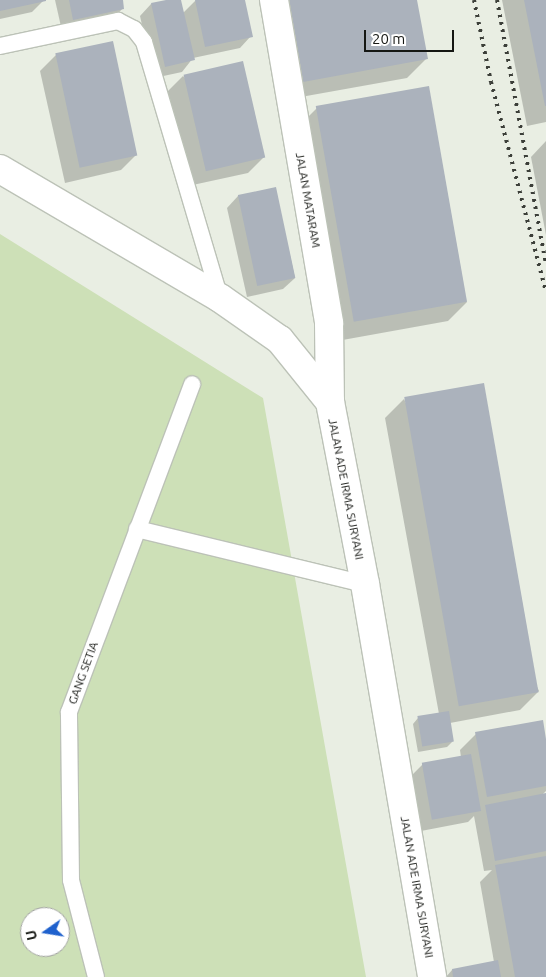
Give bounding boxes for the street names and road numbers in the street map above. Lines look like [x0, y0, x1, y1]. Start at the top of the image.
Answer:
street label: JALAN MATARAM [293, 151, 323, 249]
street label: JALAN ADE IRMA SURYANI [325, 417, 367, 561]
street label: GANG SETIA [65, 640, 101, 706]
street label: JALAN ADE IRMA SURYANI [397, 815, 437, 959]

